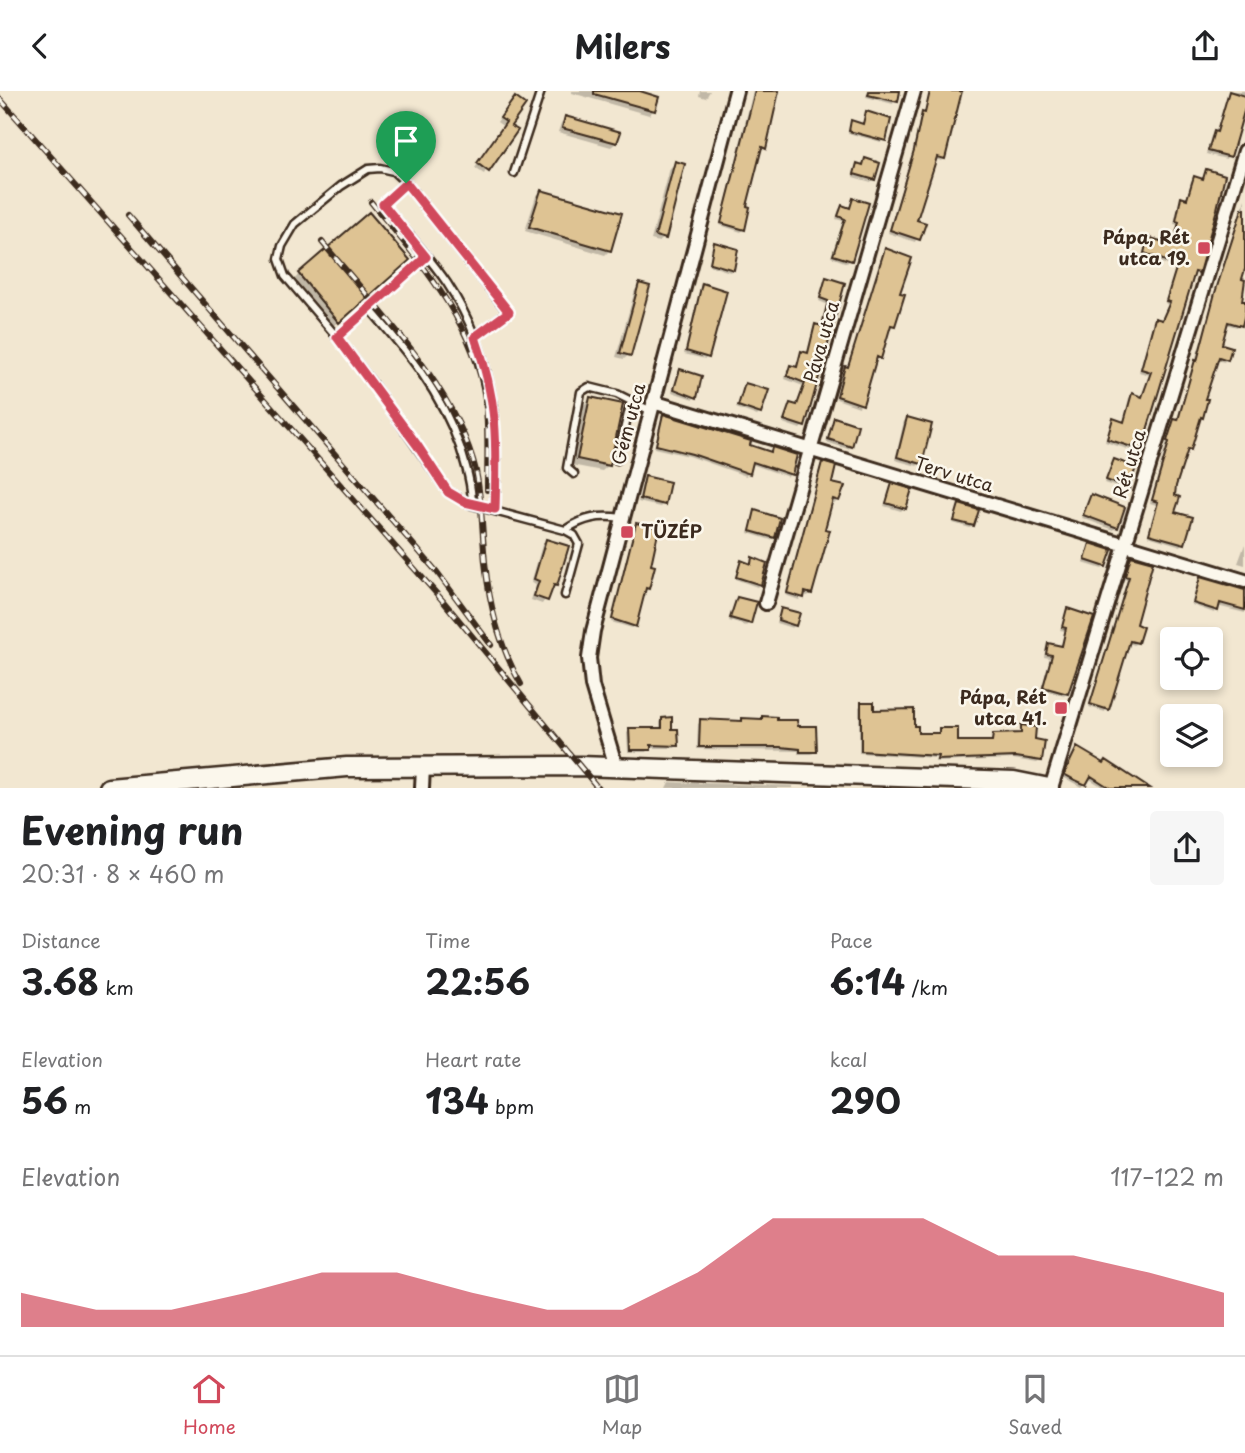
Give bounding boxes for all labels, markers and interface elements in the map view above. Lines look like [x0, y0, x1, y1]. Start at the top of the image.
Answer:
text: Milers [574, 22, 671, 70]
icon: back [21, 27, 59, 65]
icon: share [1186, 27, 1224, 65]
pin [376, 111, 436, 183]
icon: arrive [387, 122, 425, 160]
place label: Pápa, Rét utca 19. [1103, 223, 1190, 271]
marker: Pápa, Rét utca 19. [1196, 240, 1212, 256]
street label: Páva utca [796, 297, 845, 386]
street label: Gém utca [604, 379, 652, 468]
street label: Rét utca [1105, 425, 1152, 502]
street label: Terv utca [912, 449, 998, 499]
place label: TÜZÉP [641, 517, 702, 544]
marker: TÜZÉP [619, 524, 635, 540]
map controls [1160, 627, 1223, 767]
button: locate [1160, 627, 1223, 690]
place label: Pápa, Rét utca 41. [960, 683, 1047, 731]
marker: Pápa, Rét utca 41. [1053, 700, 1069, 716]
button: layers [1160, 704, 1223, 767]
text: Evening run [21, 801, 243, 858]
button: share [1150, 811, 1224, 885]
text: 20:31 · 8 × 460 m [21, 856, 224, 891]
text: Distance [21, 926, 101, 954]
text: Time [425, 926, 470, 954]
text: Pace [830, 926, 873, 954]
text: 3.68 [21, 954, 99, 1007]
text: 22:56 [425, 954, 530, 1007]
text: 6:14 [830, 954, 905, 1007]
text: km [99, 973, 134, 1001]
text: /km [905, 973, 948, 1001]
text: Elevation [21, 1045, 103, 1073]
text: Heart rate [425, 1045, 521, 1073]
text: kcal [830, 1045, 868, 1073]
text: 56 [21, 1073, 68, 1126]
text: 134 [425, 1073, 489, 1126]
text: 290 [830, 1073, 901, 1126]
text: m [68, 1092, 91, 1120]
text: bpm [489, 1092, 534, 1120]
text: Elevation [21, 1159, 120, 1194]
text: 117–122 m [1110, 1159, 1224, 1194]
tab: Home [183, 1370, 236, 1440]
tab: Map [602, 1370, 642, 1440]
tab: Saved [1008, 1370, 1062, 1440]

